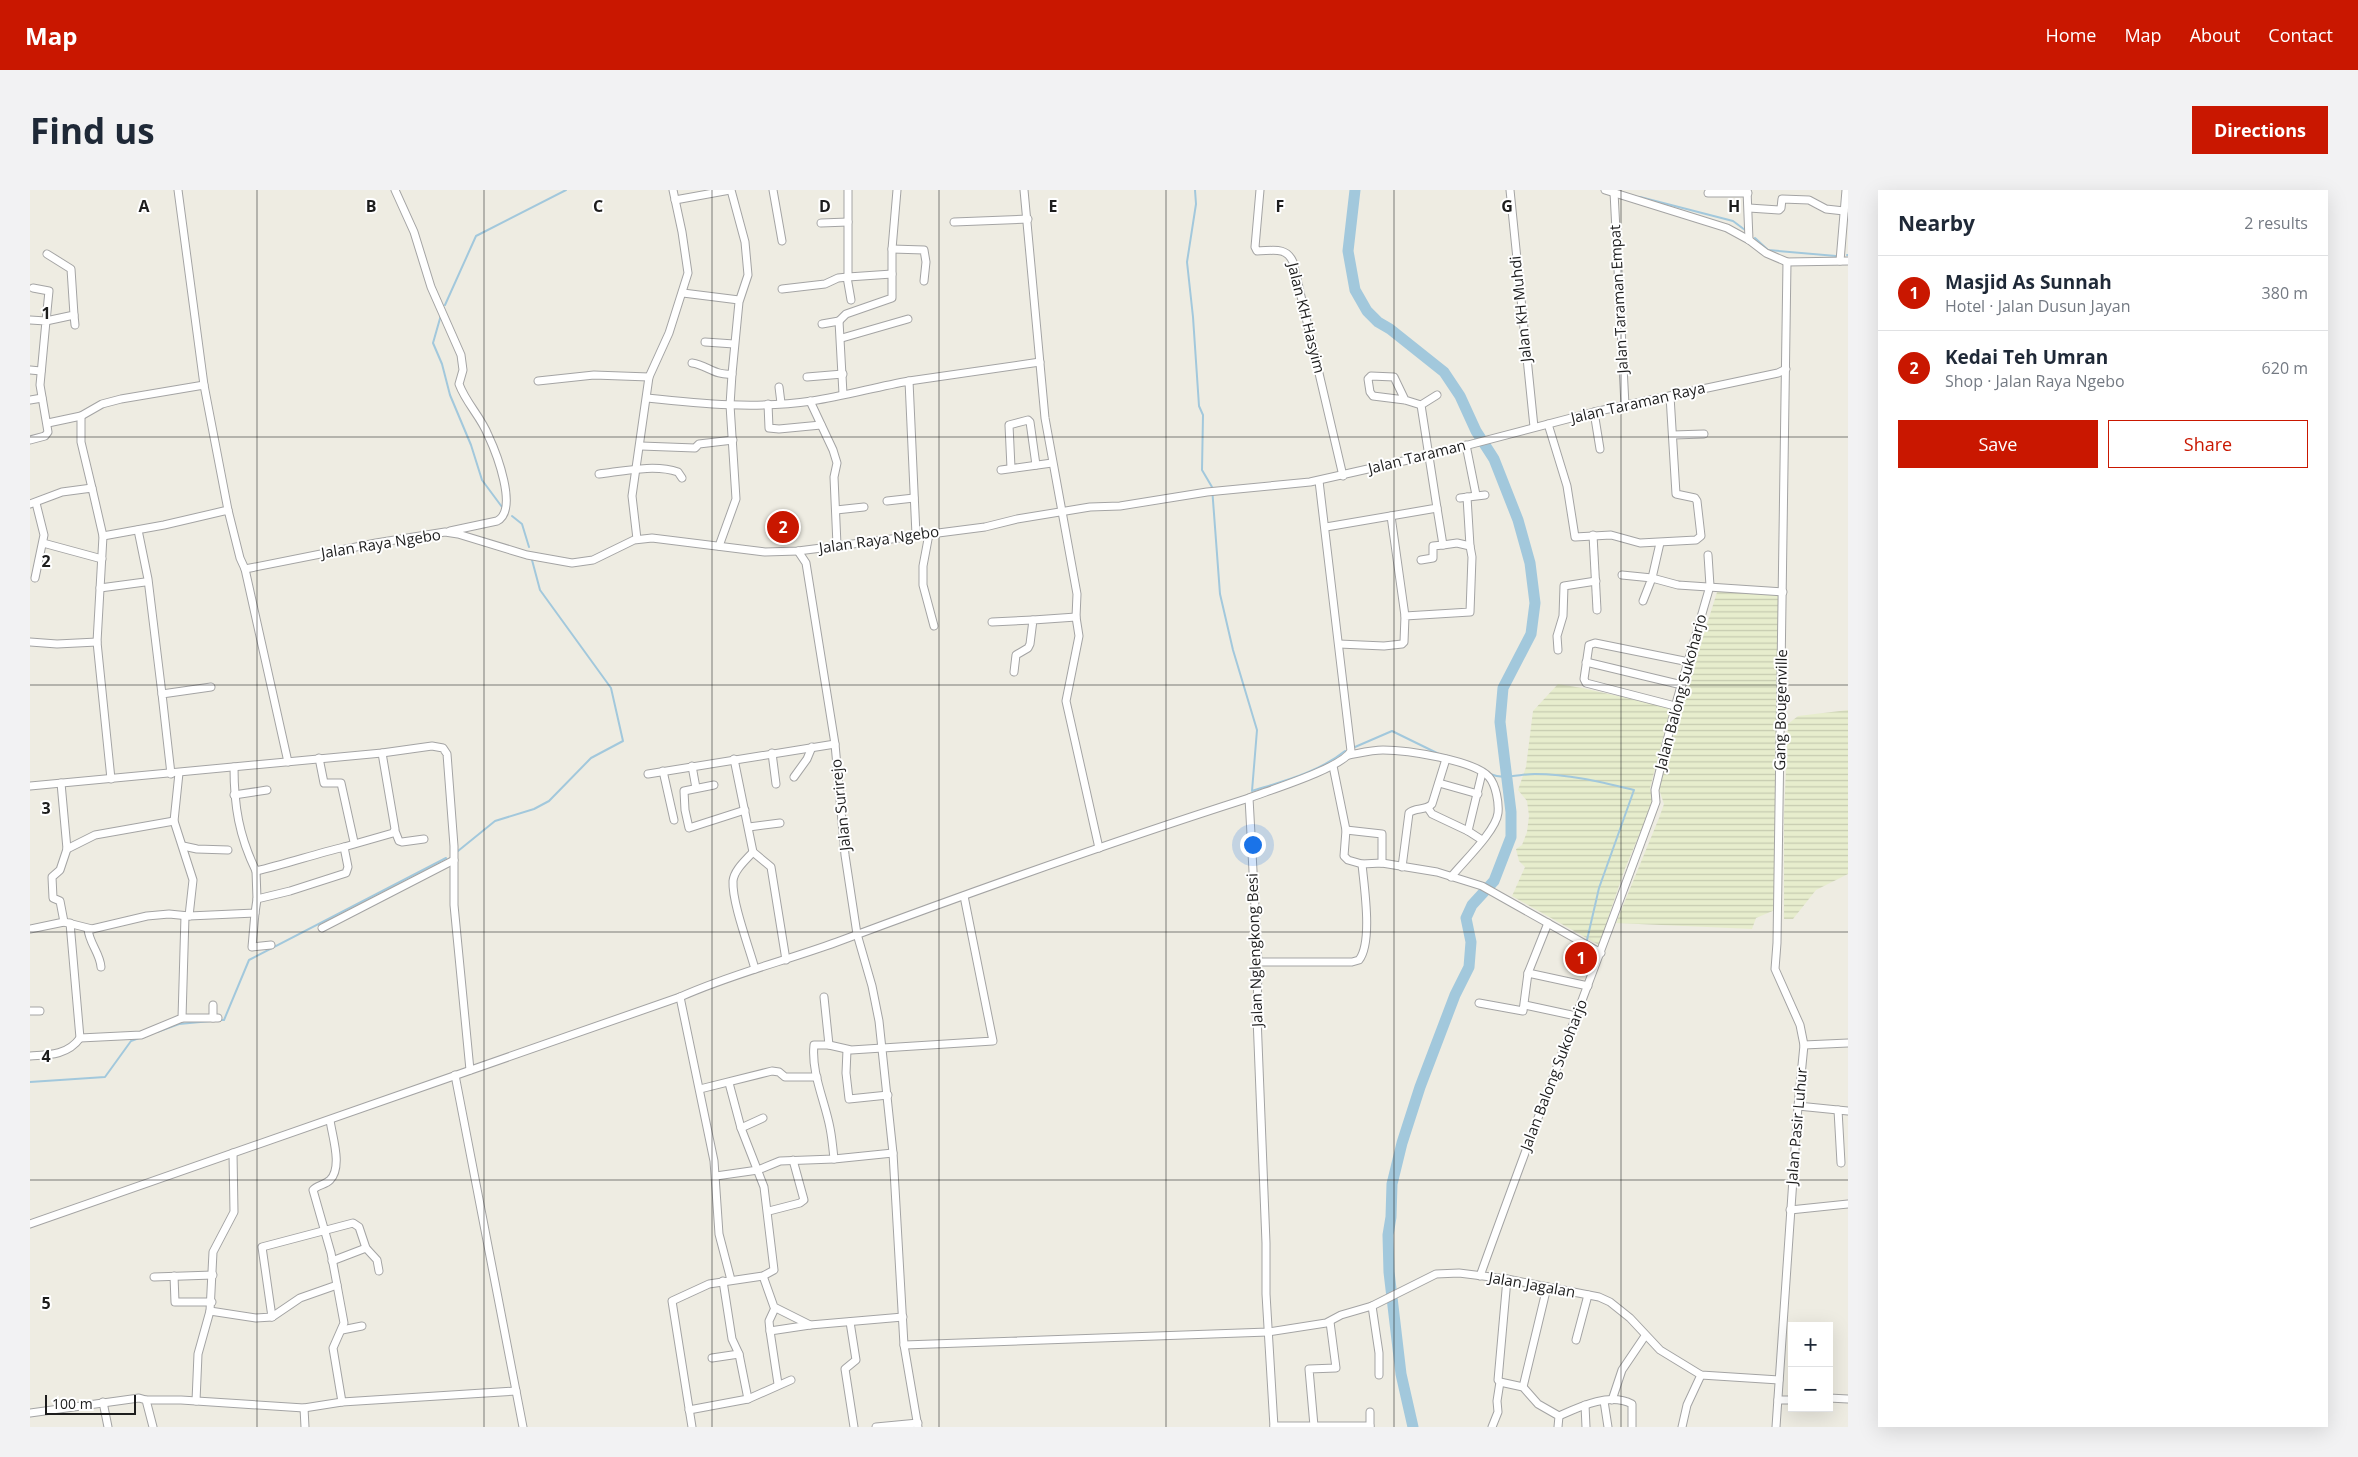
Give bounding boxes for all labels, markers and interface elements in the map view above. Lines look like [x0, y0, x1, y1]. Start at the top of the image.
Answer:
text: Map [25, 19, 77, 52]
text: Home [2046, 23, 2096, 47]
text: Map [2124, 23, 2162, 47]
text: About [2190, 23, 2240, 47]
text: Contact [2268, 23, 2333, 47]
button: Directions [2192, 106, 2328, 154]
text: Find us [30, 107, 155, 154]
text: A [138, 195, 150, 217]
text: B [366, 195, 376, 217]
text: C [593, 195, 603, 217]
text: D [819, 195, 831, 217]
text: E [1049, 195, 1058, 217]
text: F [1276, 195, 1284, 217]
text: G [1501, 195, 1513, 217]
text: H [1728, 195, 1740, 217]
text: Nearby [1898, 209, 1975, 237]
text: 2 results [2244, 212, 2308, 234]
street label: Jalan Taraman Empat [1604, 224, 1632, 376]
street label: Jalan KH Muhdi [1504, 255, 1536, 365]
street label: Jalan KH Hasyim [1283, 258, 1330, 375]
text: Masjid As Sunnah [1945, 269, 2112, 295]
text: 1 [1909, 282, 1919, 304]
text: 380 m [2262, 282, 2308, 304]
text: Hotel · Jalan Dusun Jayan [1945, 295, 2130, 317]
text: 1 [41, 302, 51, 324]
text: Kedai Teh Umran [1945, 344, 2108, 370]
text: 2 [1909, 357, 1919, 379]
text: 620 m [2262, 357, 2308, 379]
text: Shop · Jalan Raya Ngebo [1945, 370, 2125, 392]
street label: Jalan Taraman Raya [1567, 377, 1707, 428]
button: Save [1898, 420, 2098, 468]
button: Share [2108, 420, 2308, 468]
street label: Jalan Taraman [1364, 434, 1468, 478]
pin: 2 [767, 508, 799, 546]
street label: Jalan Raya Ngebo [816, 521, 940, 558]
street label: Jalan Raya Ngebo [318, 524, 442, 563]
text: 2 [41, 550, 51, 572]
street label: Jalan Balong Sukoharjo [1649, 612, 1710, 774]
street label: Gang Bougenville [1769, 649, 1791, 771]
street label: Jalan Surirejo [825, 758, 855, 854]
text: 3 [41, 797, 51, 819]
your location [1240, 832, 1266, 858]
street label: Jalan Nglengkong Besi [1241, 873, 1267, 1029]
pin: 1 [1565, 939, 1597, 977]
street label: Jalan Balong Sukoharjo [1514, 996, 1591, 1155]
text: 4 [41, 1045, 51, 1067]
street label: Jalan Pasir Luhur [1781, 1067, 1811, 1187]
street label: Jalan Jagalan [1485, 1266, 1577, 1301]
text: 5 [41, 1292, 51, 1314]
map controls [1788, 1322, 1833, 1412]
button: + [1788, 1322, 1833, 1367]
button: − [1788, 1367, 1833, 1412]
scale bar [45, 1392, 136, 1415]
text: 100 m [52, 1394, 93, 1413]

